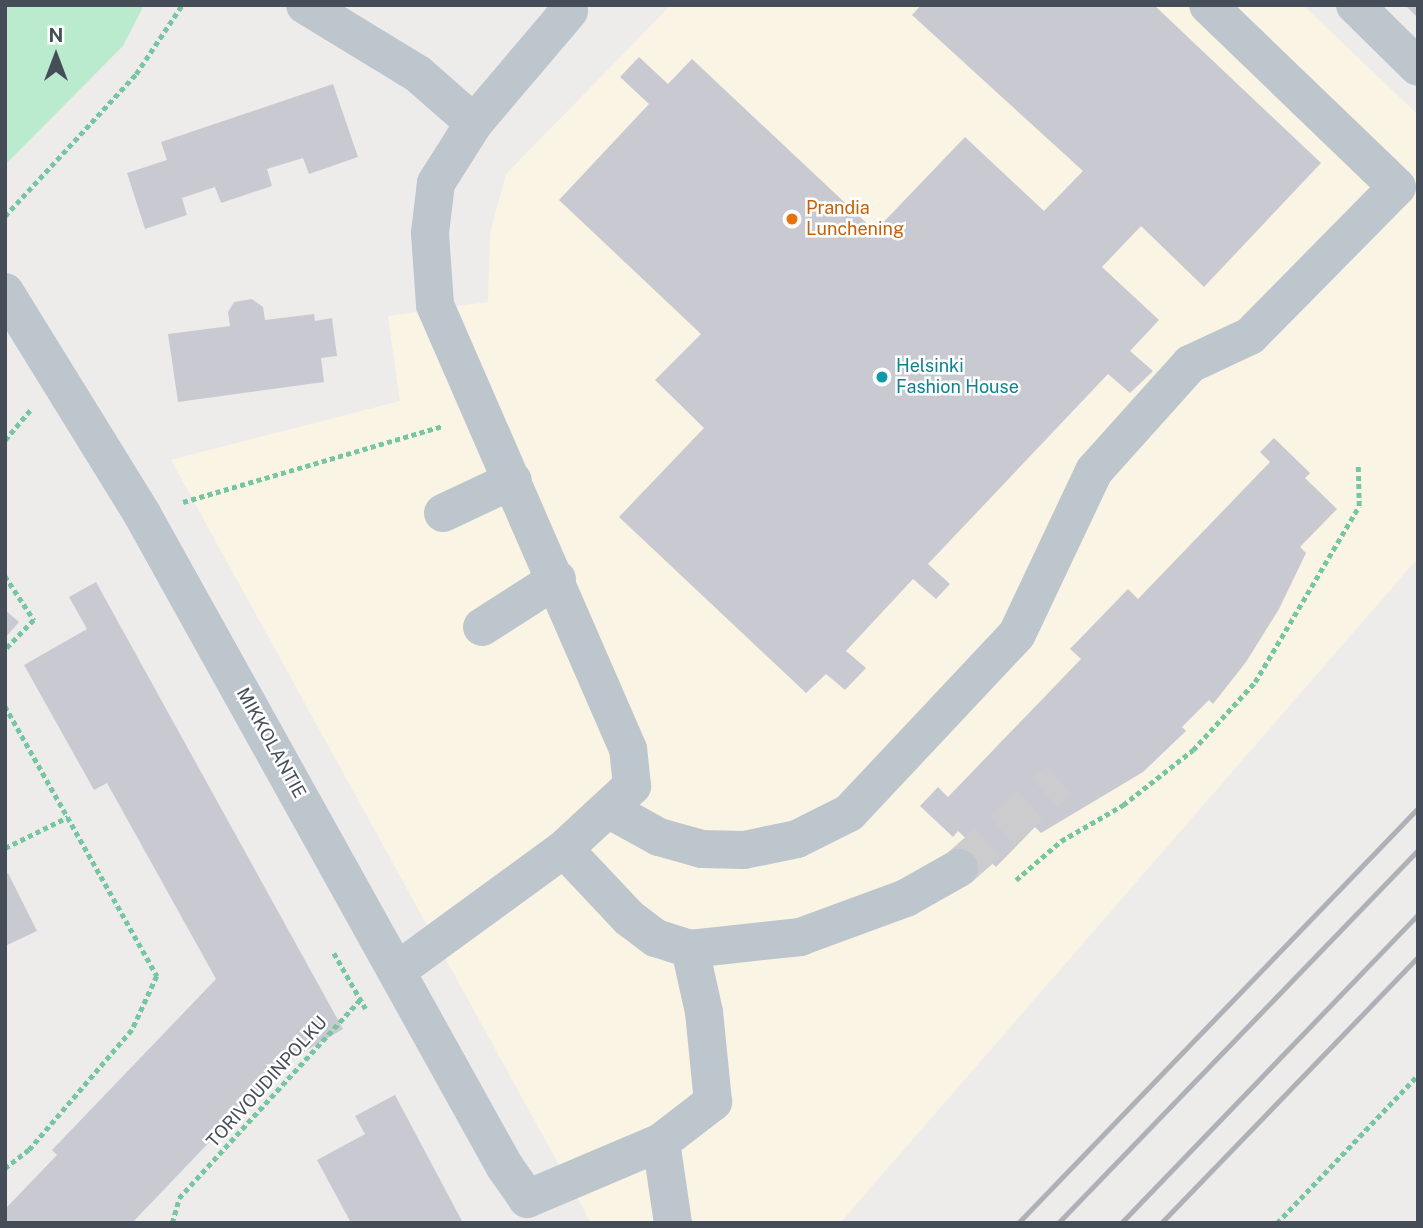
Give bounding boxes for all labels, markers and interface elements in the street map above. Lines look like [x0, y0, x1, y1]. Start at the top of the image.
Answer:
north arrow [21, 21, 91, 91]
text: N [49, 24, 63, 46]
place label: Prandia Lunchening [806, 198, 904, 241]
marker: Prandia Lunchening [784, 211, 800, 227]
place label: Helsinki Fashion House [896, 356, 1019, 398]
marker: Helsinki Fashion House [874, 369, 890, 385]
street label: MIKKOLANTIE [232, 684, 310, 802]
street label: TORIVOUDINPOLKU [202, 1012, 332, 1152]

